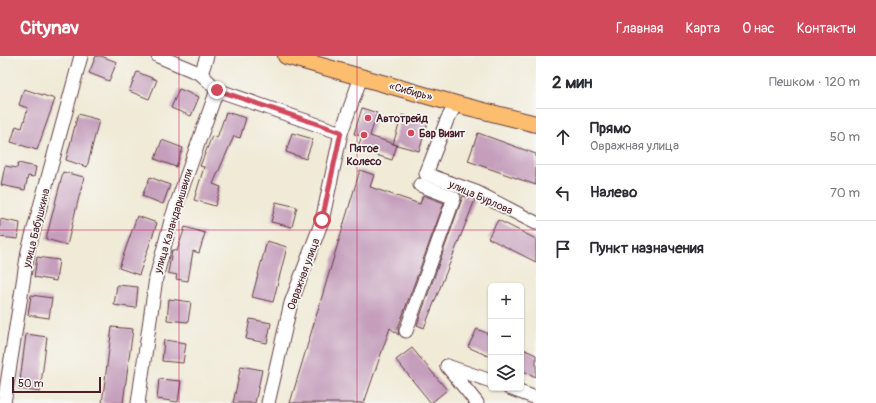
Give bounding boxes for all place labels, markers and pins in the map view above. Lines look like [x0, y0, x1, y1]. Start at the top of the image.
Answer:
place label: Автотрейд [376, 112, 428, 125]
marker: Автотрейд [363, 113, 373, 123]
place label: Бар Визит [419, 127, 466, 140]
marker: Бар Визит [406, 128, 416, 138]
marker: Пятое Колесо [359, 130, 369, 140]
place label: Пятое Колесо [347, 142, 382, 168]

